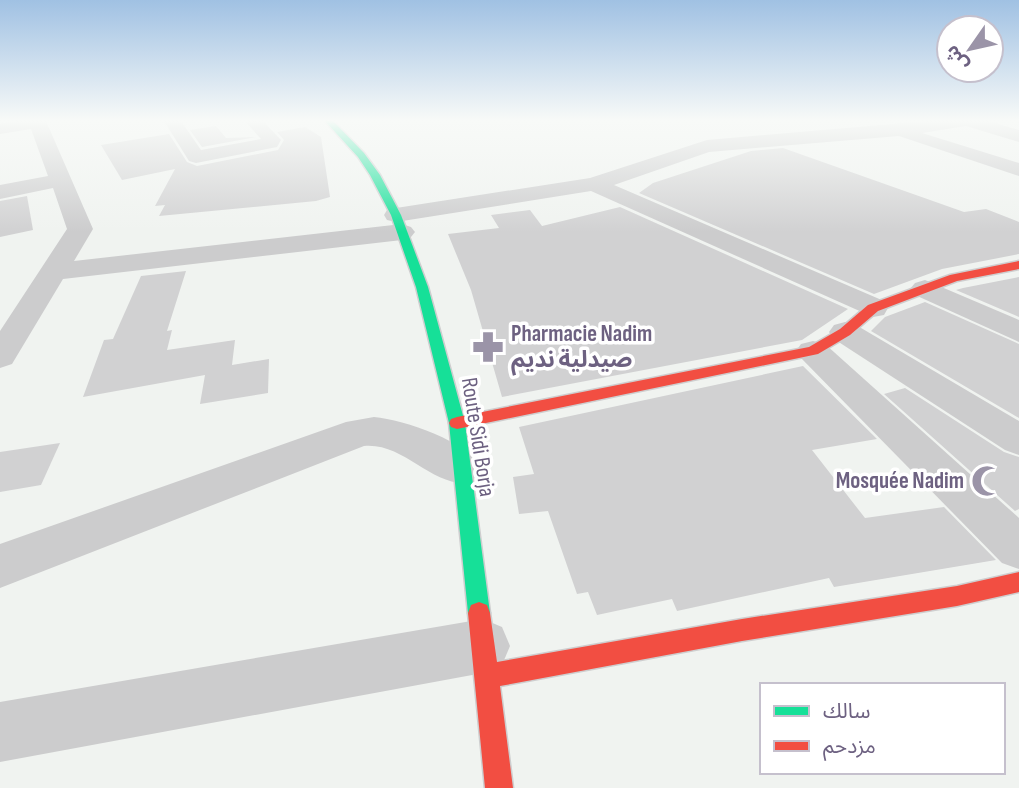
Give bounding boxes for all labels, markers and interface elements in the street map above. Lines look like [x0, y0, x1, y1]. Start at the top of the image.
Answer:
north arrow [935, 14, 1005, 84]
text: ش [940, 40, 974, 75]
place label: Pharmacie Nadim صيدلية نديم [511, 320, 652, 376]
pharmacy icon: Pharmacie Nadim صيدلية نديم [471, 330, 505, 364]
street label: Route Sidi Borja [455, 375, 501, 499]
mosque icon: Mosquée Nadim [970, 464, 1004, 498]
place label: Mosquée Nadim [836, 467, 964, 495]
legend [760, 683, 1005, 774]
text: سالك [823, 699, 870, 724]
text: مزدحم [823, 734, 876, 761]

